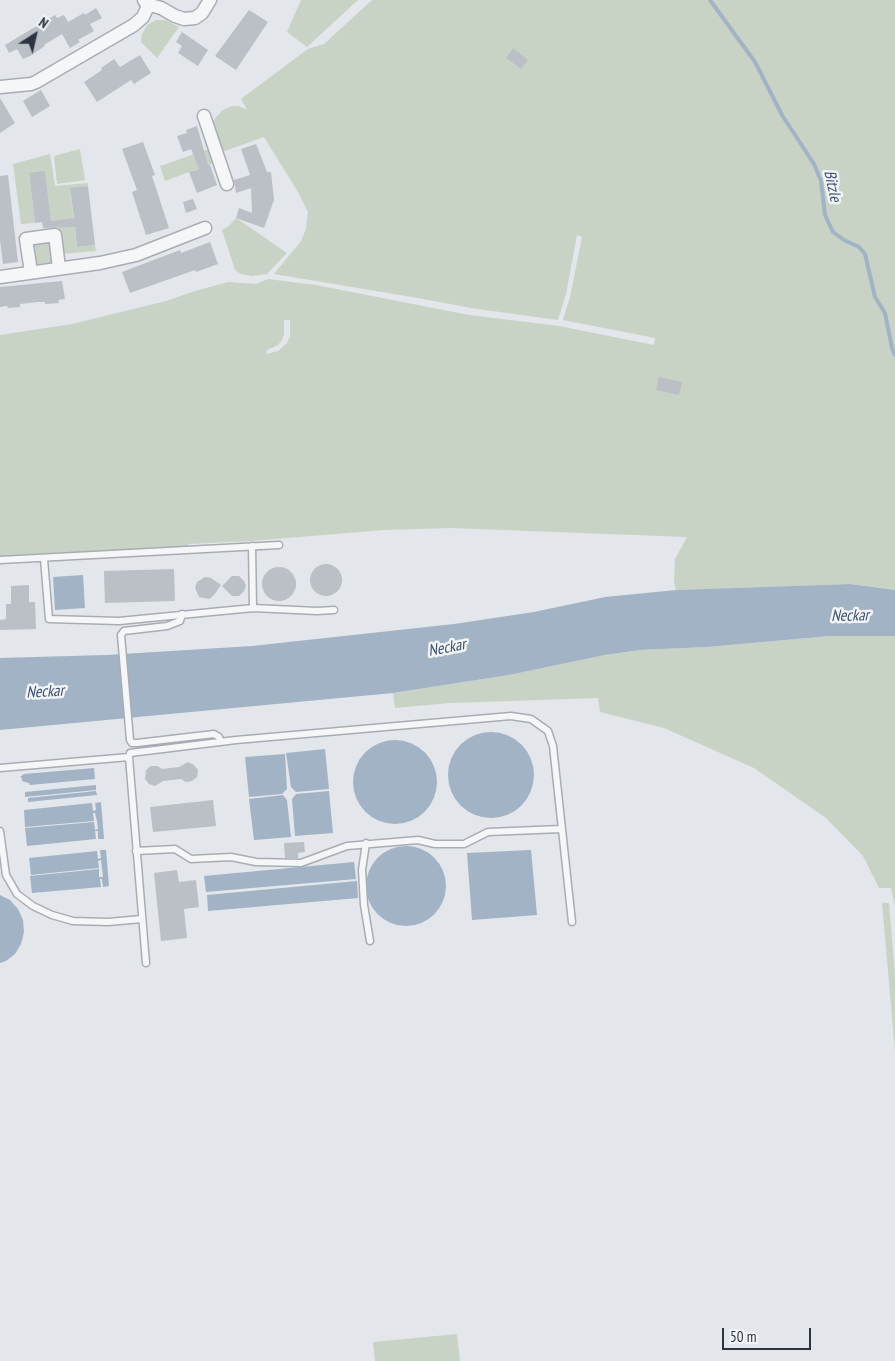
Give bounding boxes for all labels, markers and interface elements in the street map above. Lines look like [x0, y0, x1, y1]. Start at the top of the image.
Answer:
north arrow [10, 10, 60, 60]
text: N [35, 13, 52, 32]
water label: Bitzle [819, 169, 845, 203]
water label: Neckar [831, 606, 869, 626]
water label: Neckar [427, 635, 467, 661]
water label: Neckar [26, 681, 64, 703]
scale bar [725, 1318, 814, 1350]
text: 50 m [730, 1327, 756, 1346]

